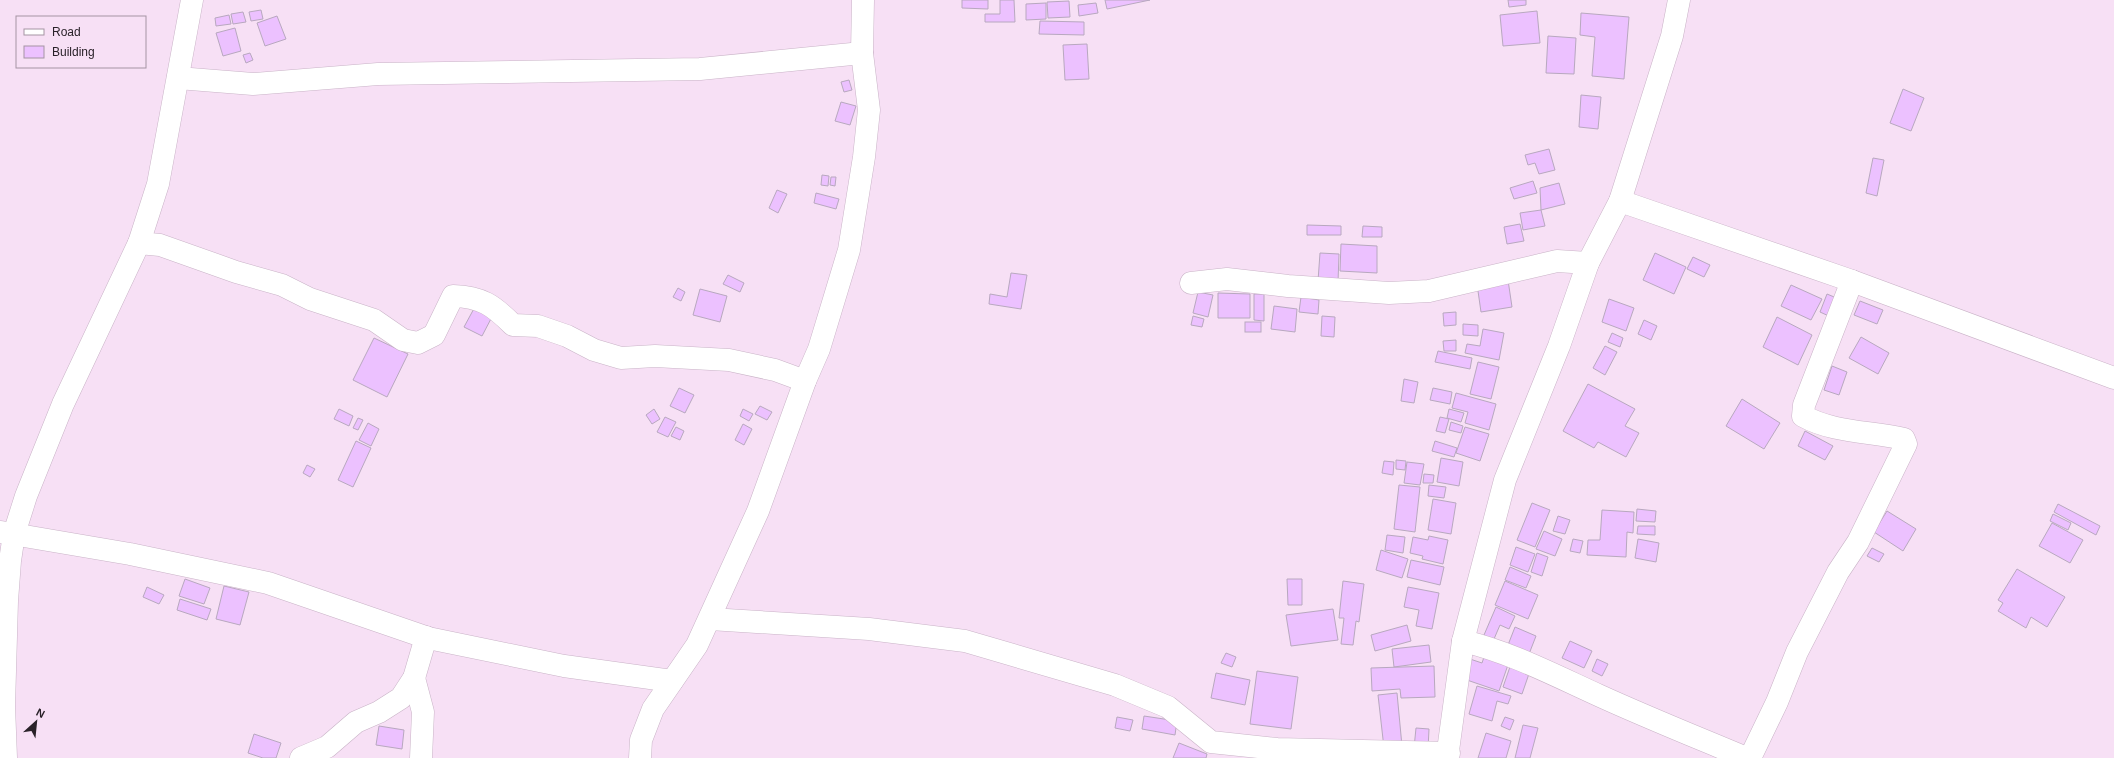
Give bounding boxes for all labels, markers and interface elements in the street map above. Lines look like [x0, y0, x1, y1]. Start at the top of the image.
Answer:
legend [16, 16, 146, 68]
text: Road [52, 25, 81, 39]
text: Building [52, 45, 95, 59]
north arrow [16, 702, 56, 742]
text: N [34, 706, 47, 720]

